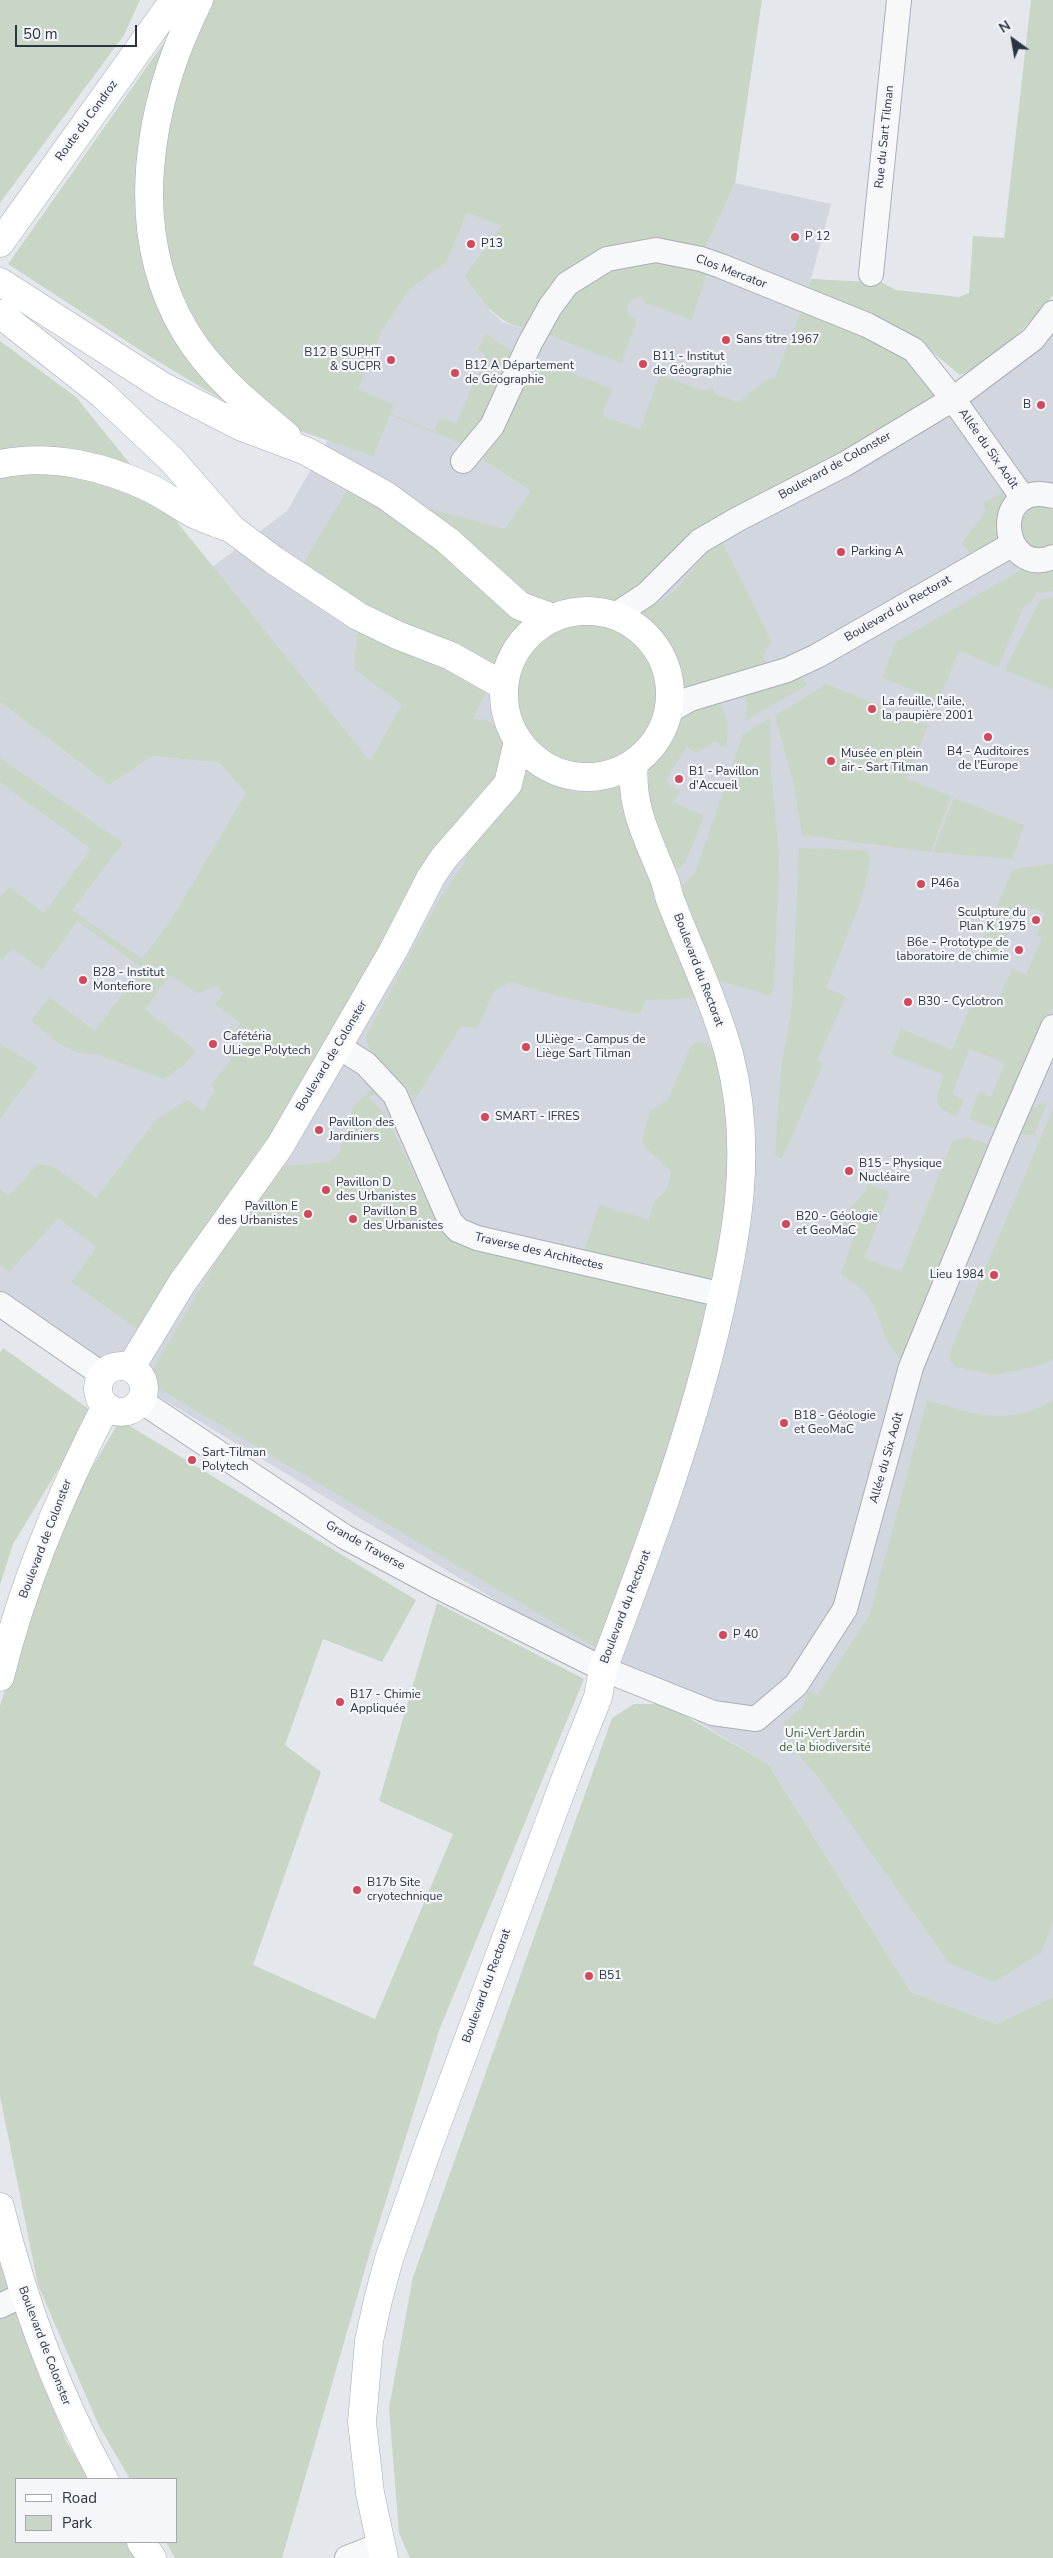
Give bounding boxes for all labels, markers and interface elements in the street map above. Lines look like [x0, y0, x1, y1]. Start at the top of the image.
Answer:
scale bar [18, 15, 140, 47]
north arrow [988, 15, 1038, 65]
text: N [995, 16, 1014, 38]
text: 50 m [23, 24, 58, 44]
street label: Route du Condroz [53, 78, 121, 164]
street label: Rue du Sart Tilman [872, 85, 898, 189]
place label: P 12 [805, 230, 830, 244]
marker: P 12 [789, 231, 801, 243]
place label: P13 [481, 237, 503, 251]
marker: P13 [465, 238, 477, 250]
street label: Clos Mercator [693, 252, 769, 292]
place label: Sans titre 1967 [736, 333, 819, 347]
marker: Sans titre 1967 [720, 334, 732, 346]
place label: B12 B SUPHT & SUCPR [304, 346, 381, 374]
place label: B11 - Institut de Géographie [653, 350, 732, 378]
marker: B12 B SUPHT & SUCPR [385, 354, 397, 366]
marker: B11 - Institut de Géographie [637, 358, 649, 370]
place label: B12 A Département de Géographie [465, 359, 574, 387]
marker: B12 A Département de Géographie [449, 367, 461, 379]
place label: B [1023, 398, 1031, 412]
marker: B [1035, 399, 1047, 411]
street label: Allée du Six Août [955, 406, 1021, 492]
street label: Boulevard de Colonster [776, 429, 894, 503]
place label: Parking A [851, 545, 903, 559]
marker: Parking A [835, 546, 847, 558]
street label: Boulevard du Rectorat [842, 573, 954, 645]
place label: La feuille, l'aile, la paupière 2001 [882, 695, 974, 723]
marker: La feuille, l'aile, la paupière 2001 [866, 703, 878, 715]
marker: B4 - Auditoires de l'Europe [982, 731, 994, 743]
place label: B4 - Auditoires de l'Europe [947, 745, 1029, 773]
place label: Musée en plein air - Sart Tilman [841, 747, 928, 775]
marker: Musée en plein air - Sart Tilman [825, 755, 837, 767]
place label: B1 - Pavillon d'Accueil [689, 765, 759, 793]
marker: B1 - Pavillon d'Accueil [673, 773, 685, 785]
place label: P46a [931, 877, 959, 891]
marker: P46a [915, 878, 927, 890]
place label: Sculpture du Plan K 1975 [957, 906, 1026, 934]
street label: Boulevard du Rectorat [670, 911, 726, 1029]
marker: Sculpture du Plan K 1975 [1030, 914, 1042, 926]
place label: B6e - Prototype de laboratoire de chimie [896, 936, 1009, 964]
marker: B6e - Prototype de laboratoire de chimie [1013, 944, 1025, 956]
place label: B28 - Institut Montefiore [93, 966, 164, 994]
marker: B28 - Institut Montefiore [77, 974, 89, 986]
place label: B30 - Cyclotron [918, 995, 1003, 1009]
marker: B30 - Cyclotron [902, 996, 914, 1008]
street label: Boulevard de Colonster [293, 998, 371, 1114]
place label: Cafétéria ULiege Polytech [223, 1030, 311, 1058]
place label: ULiège - Campus de Liège Sart Tilman [536, 1033, 646, 1061]
marker: Cafétéria ULiege Polytech [207, 1038, 219, 1050]
marker: ULiège - Campus de Liège Sart Tilman [520, 1041, 532, 1053]
place label: SMART - IFRES [495, 1110, 580, 1124]
marker: SMART - IFRES [479, 1111, 491, 1123]
place label: Pavillon des Jardiniers [329, 1116, 394, 1144]
marker: Pavillon des Jardiniers [313, 1124, 325, 1136]
place label: B15 - Physique Nucléaire [859, 1157, 942, 1185]
marker: B15 - Physique Nucléaire [843, 1165, 855, 1177]
place label: Pavillon D des Urbanistes [336, 1176, 416, 1204]
marker: Pavillon D des Urbanistes [320, 1184, 332, 1196]
place label: Pavillon E des Urbanistes [218, 1200, 298, 1228]
place label: Pavillon B des Urbanistes [363, 1205, 443, 1233]
marker: Pavillon E des Urbanistes [302, 1208, 314, 1220]
place label: B20 - Géologie et GeoMaC [796, 1210, 878, 1238]
marker: Pavillon B des Urbanistes [347, 1213, 359, 1225]
marker: B20 - Géologie et GeoMaC [780, 1218, 792, 1230]
street label: Traverse des Architectes [473, 1230, 605, 1274]
place label: Lieu 1984 [930, 1268, 984, 1282]
marker: Lieu 1984 [988, 1269, 1000, 1281]
place label: B18 - Géologie et GeoMaC [794, 1409, 876, 1437]
street label: Allée du Six Août [867, 1411, 907, 1505]
marker: B18 - Géologie et GeoMaC [778, 1417, 790, 1429]
place label: Sart-Tilman Polytech [202, 1446, 266, 1474]
marker: Sart-Tilman Polytech [186, 1454, 198, 1466]
street label: Boulevard de Colonster [17, 1477, 75, 1601]
street label: Grande Traverse [323, 1518, 407, 1574]
street label: Boulevard du Rectorat [598, 1548, 654, 1666]
place label: P 40 [733, 1628, 758, 1642]
marker: P 40 [717, 1629, 729, 1641]
place label: B17 - Chimie Appliquée [350, 1688, 421, 1716]
marker: B17 - Chimie Appliquée [334, 1696, 346, 1708]
park label: Uni-Vert Jardin de la biodiversité [779, 1727, 871, 1755]
place label: B17b Site cryotechnique [367, 1876, 443, 1904]
marker: B17b Site cryotechnique [351, 1884, 363, 1896]
street label: Boulevard du Rectorat [460, 1927, 514, 2045]
place label: B51 [599, 1969, 622, 1983]
marker: B51 [583, 1970, 595, 1982]
street label: Boulevard de Colonster [15, 2284, 73, 2408]
legend [15, 2478, 178, 2543]
text: Road [62, 2488, 97, 2508]
text: Park [62, 2513, 92, 2533]

